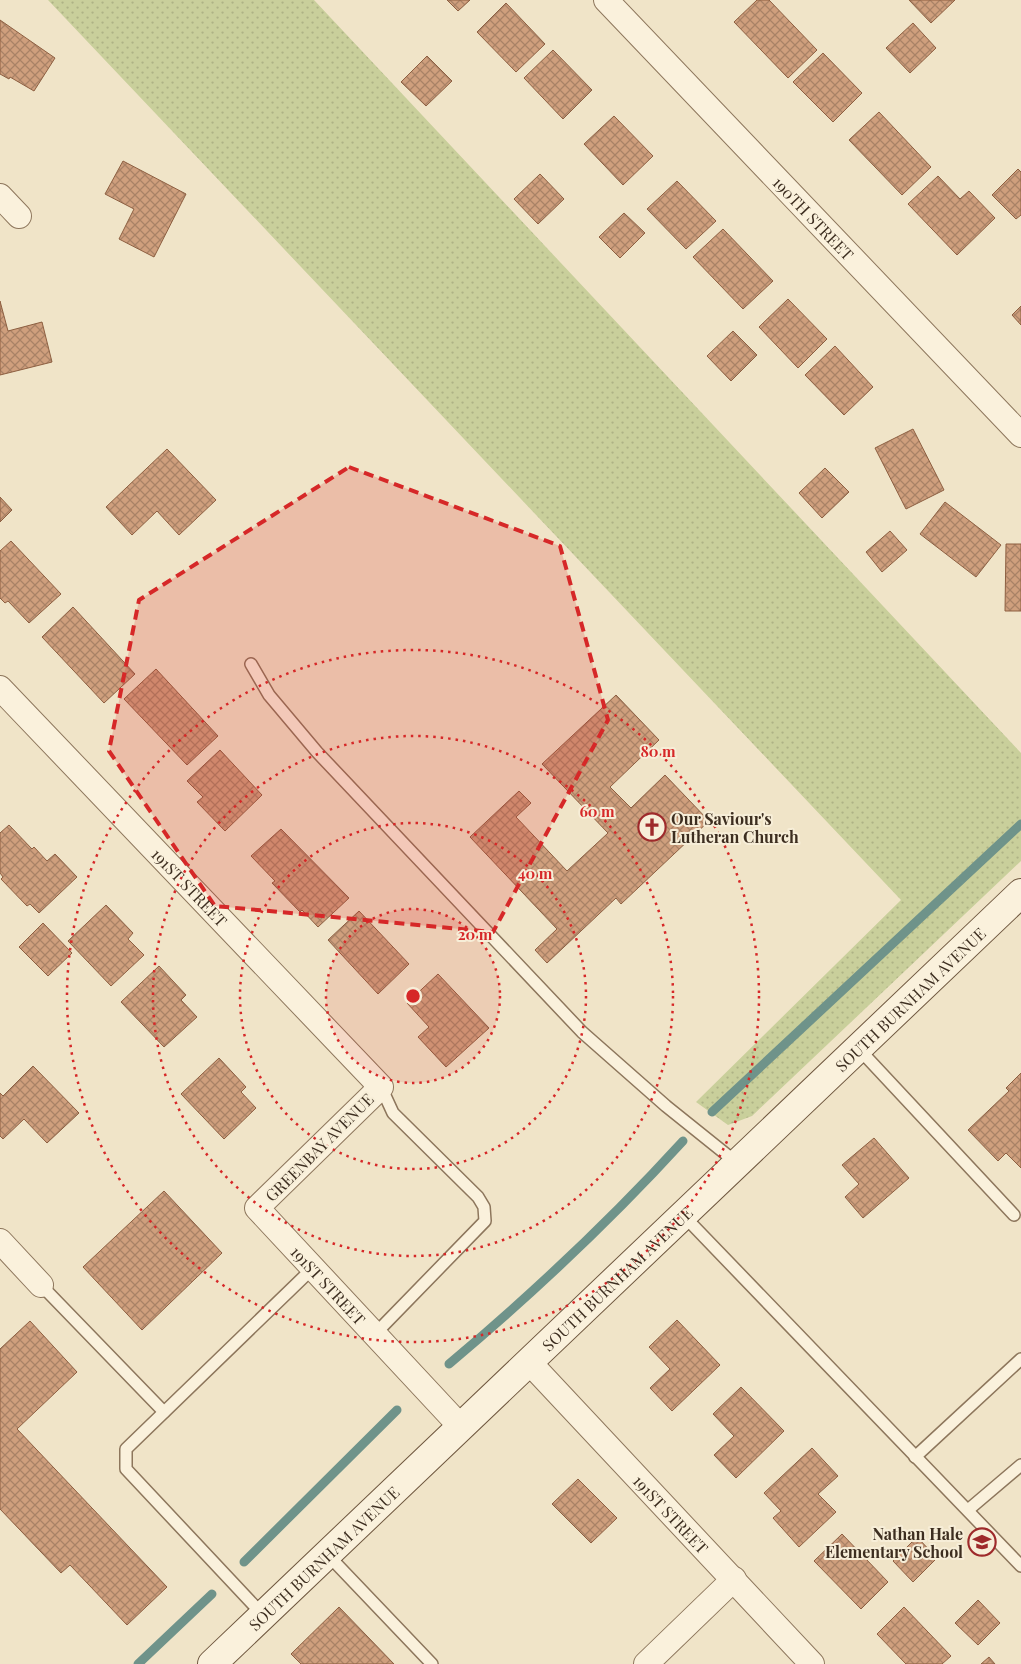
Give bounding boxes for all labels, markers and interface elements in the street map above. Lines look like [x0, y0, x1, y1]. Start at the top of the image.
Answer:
street label: 190TH STREET [769, 171, 859, 264]
text: 80 m [640, 741, 676, 761]
text: 60 m [579, 801, 615, 821]
place label: Our Saviour's Lutheran Church [671, 808, 799, 847]
church icon: Our Saviour's Lutheran Church [637, 812, 667, 842]
street label: 191ST STREET [148, 843, 232, 931]
text: 40 m [518, 863, 553, 883]
street label: SOUTH BURNHAM AVENUE [830, 922, 990, 1076]
text: 20 m [458, 924, 493, 944]
centre of rings [404, 987, 422, 1005]
street label: GREENBAY AVENUE [260, 1088, 378, 1206]
street label: SOUTH BURNHAM AVENUE [537, 1202, 696, 1355]
street label: 191ST STREET [287, 1241, 371, 1329]
street label: 191ST STREET [629, 1470, 713, 1558]
street label: SOUTH BURNHAM AVENUE [244, 1481, 403, 1634]
place label: Nathan Hale Elementary School [825, 1523, 963, 1562]
school or university icon: Nathan Hale Elementary School [967, 1527, 997, 1557]

